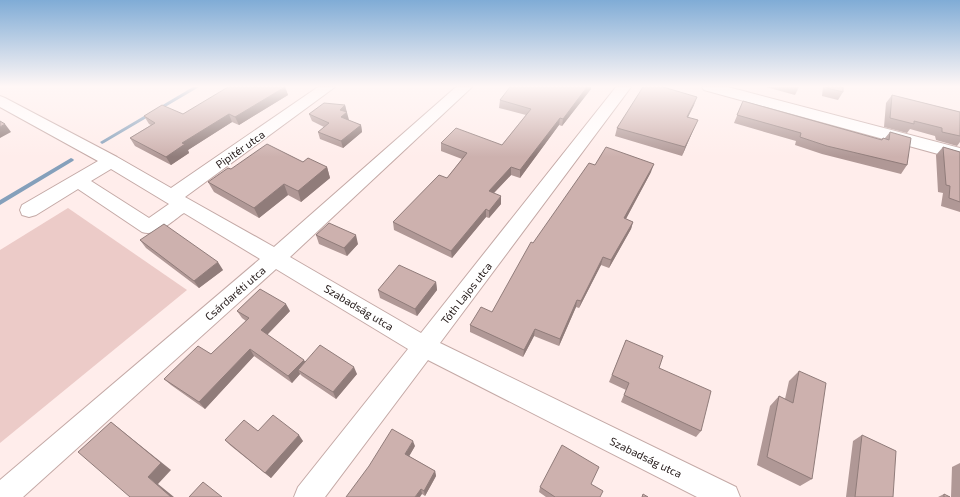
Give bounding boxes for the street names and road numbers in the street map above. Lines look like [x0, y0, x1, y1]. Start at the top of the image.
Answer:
street label: Pipitér utca [213, 127, 267, 171]
street label: Tóth Lajos utca [438, 259, 495, 327]
street label: Csárdaréti utca [202, 263, 268, 323]
street label: Szabadság utca [322, 281, 396, 333]
street label: Szabadság utca [608, 434, 684, 480]

